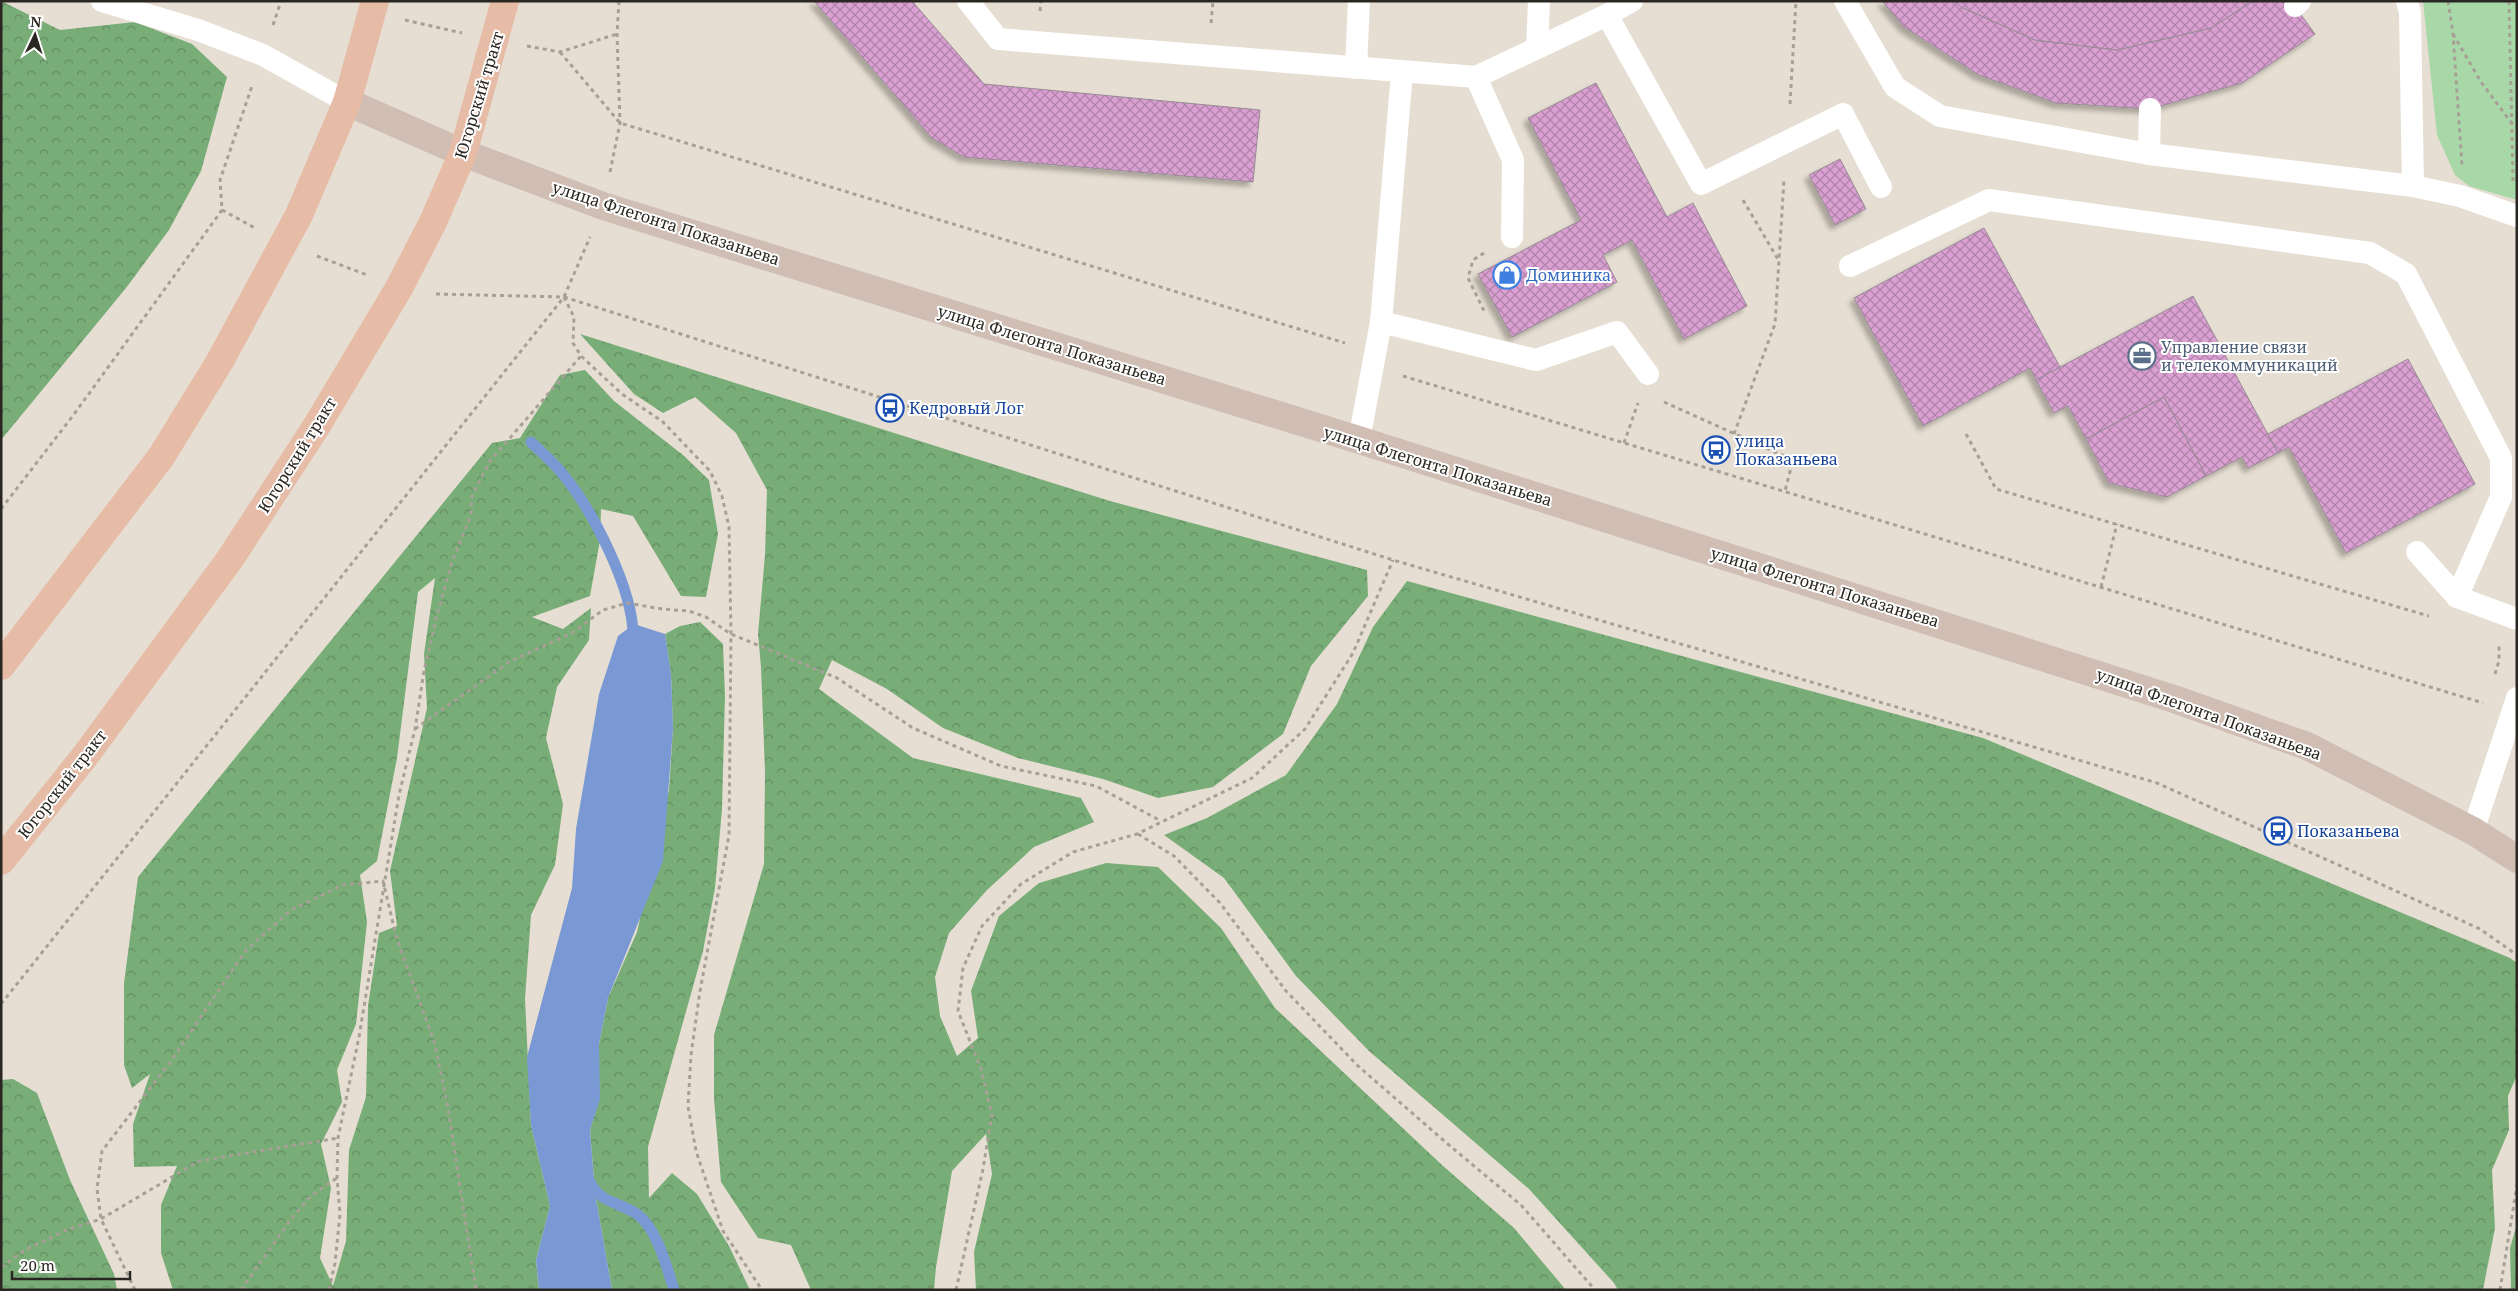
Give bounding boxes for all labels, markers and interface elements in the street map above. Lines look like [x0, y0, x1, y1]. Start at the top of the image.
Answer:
north arrow [10, 10, 60, 60]
text: N [30, 12, 42, 31]
street label: Югорский тракт [449, 28, 509, 161]
street label: улица Флегонта Показаньева [549, 176, 783, 270]
shop icon: Доминика [1492, 260, 1522, 290]
place label: Доминика [1526, 264, 1611, 286]
street label: улица Флегонта Показаньева [935, 300, 1169, 390]
place label: Управление связи и телекоммуникаций [2161, 336, 2338, 376]
office icon: Управление связи и телекоммуникаций [2127, 341, 2157, 371]
street label: Югорский тракт [253, 393, 342, 517]
bus stop icon: Кедровый Лог [875, 393, 905, 423]
place label: Кедровый Лог [909, 397, 1024, 419]
street label: улица Флегонта Показаньева [1321, 421, 1555, 511]
place label: улица Показаньева [1735, 430, 1838, 470]
bus stop icon: улица Показаньева [1701, 435, 1731, 465]
street label: улица Флегонта Показаньева [1708, 542, 1942, 632]
street label: улица Флегонта Показаньева [2093, 663, 2325, 765]
street label: Югорский тракт [13, 725, 112, 843]
bus stop icon: Показаньева [2263, 816, 2293, 846]
place label: Показаньева [2297, 820, 2400, 842]
scale bar [12, 1248, 130, 1280]
text: 20 m [20, 1255, 55, 1275]

